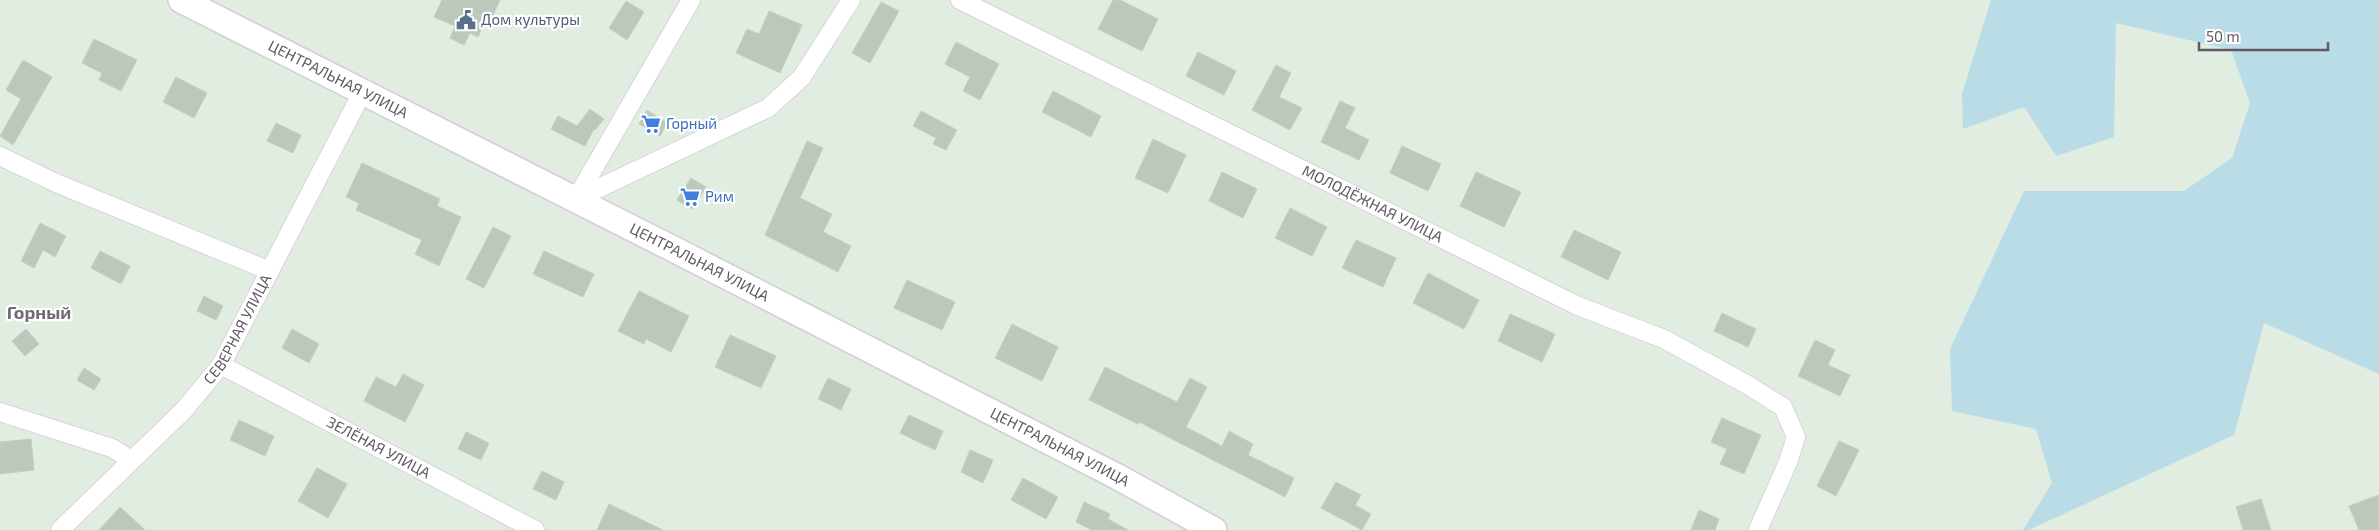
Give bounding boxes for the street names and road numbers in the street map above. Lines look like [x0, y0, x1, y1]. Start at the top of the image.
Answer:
street label: ЦЕНТРАЛЬНАЯ УЛИЦА [266, 36, 412, 122]
street label: МОЛОДЁЖНАЯ УЛИЦА [1299, 161, 1447, 246]
street label: ЦЕНТРАЛЬНАЯ УЛИЦА [627, 219, 773, 305]
street label: СЕВЕРНАЯ УЛИЦА [199, 270, 275, 387]
street label: ЦЕНТРАЛЬНАЯ УЛИЦА [988, 403, 1134, 490]
street label: ЗЕЛЁНАЯ УЛИЦА [324, 412, 434, 482]

